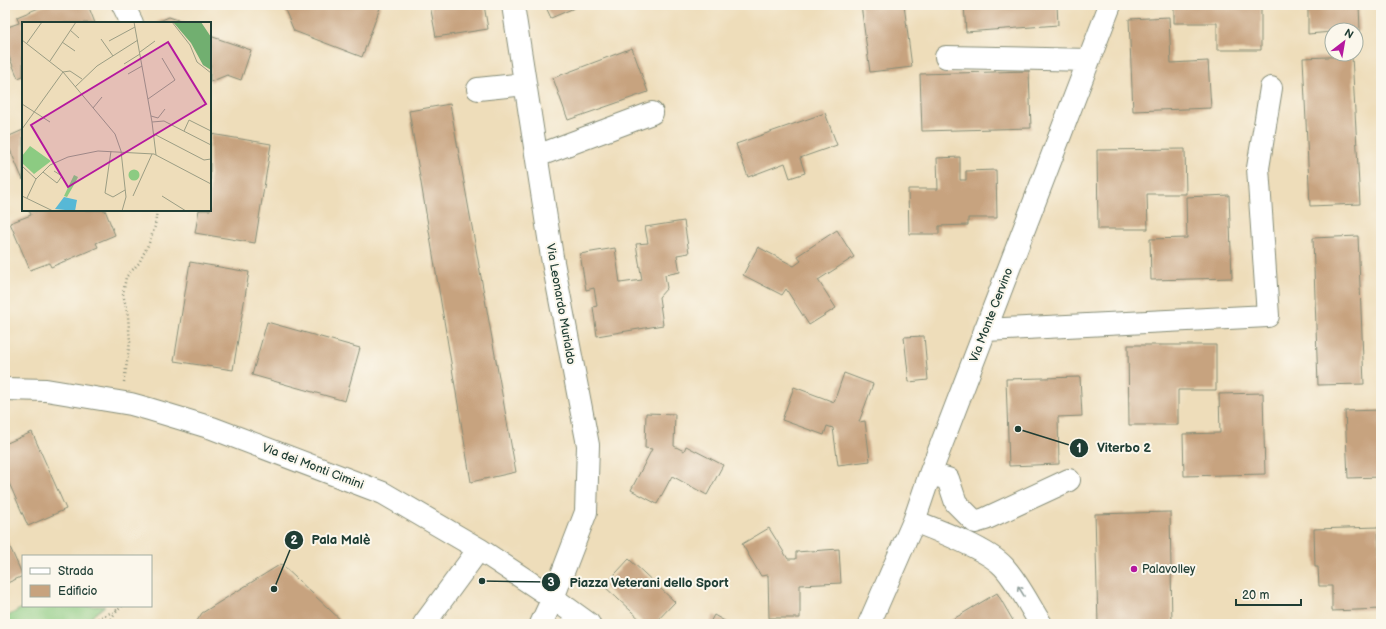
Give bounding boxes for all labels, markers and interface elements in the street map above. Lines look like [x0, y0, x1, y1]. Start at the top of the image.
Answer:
inset map [22, 22, 211, 211]
north arrow [1324, 22, 1364, 62]
text: N [1342, 26, 1356, 42]
street label: Via Leonardo Murialdo [542, 242, 579, 366]
street label: Via Monte Cervino [967, 266, 1016, 365]
callout: Viterbo 2 [1069, 435, 1159, 460]
street label: Via dei Monti Cimini [260, 440, 366, 493]
text: Viterbo 2 [1097, 440, 1151, 456]
text: 1 [1076, 441, 1082, 456]
callout: Pala Malè [284, 527, 378, 552]
text: Pala Malè [312, 532, 371, 548]
text: 2 [290, 533, 298, 548]
legend [22, 555, 152, 607]
place label: Palavolley [1142, 562, 1196, 577]
text: Strada [58, 564, 94, 579]
marker: Palavolley [1129, 564, 1139, 574]
callout: Piazza Veterani dello Sport [541, 569, 737, 594]
text: 3 [547, 575, 555, 590]
text: Piazza Veterani dello Sport [570, 575, 729, 591]
scale bar [1236, 581, 1301, 607]
text: Edificio [58, 584, 98, 599]
one-way arrow [1016, 585, 1024, 597]
text: 20 m [1242, 588, 1269, 603]

